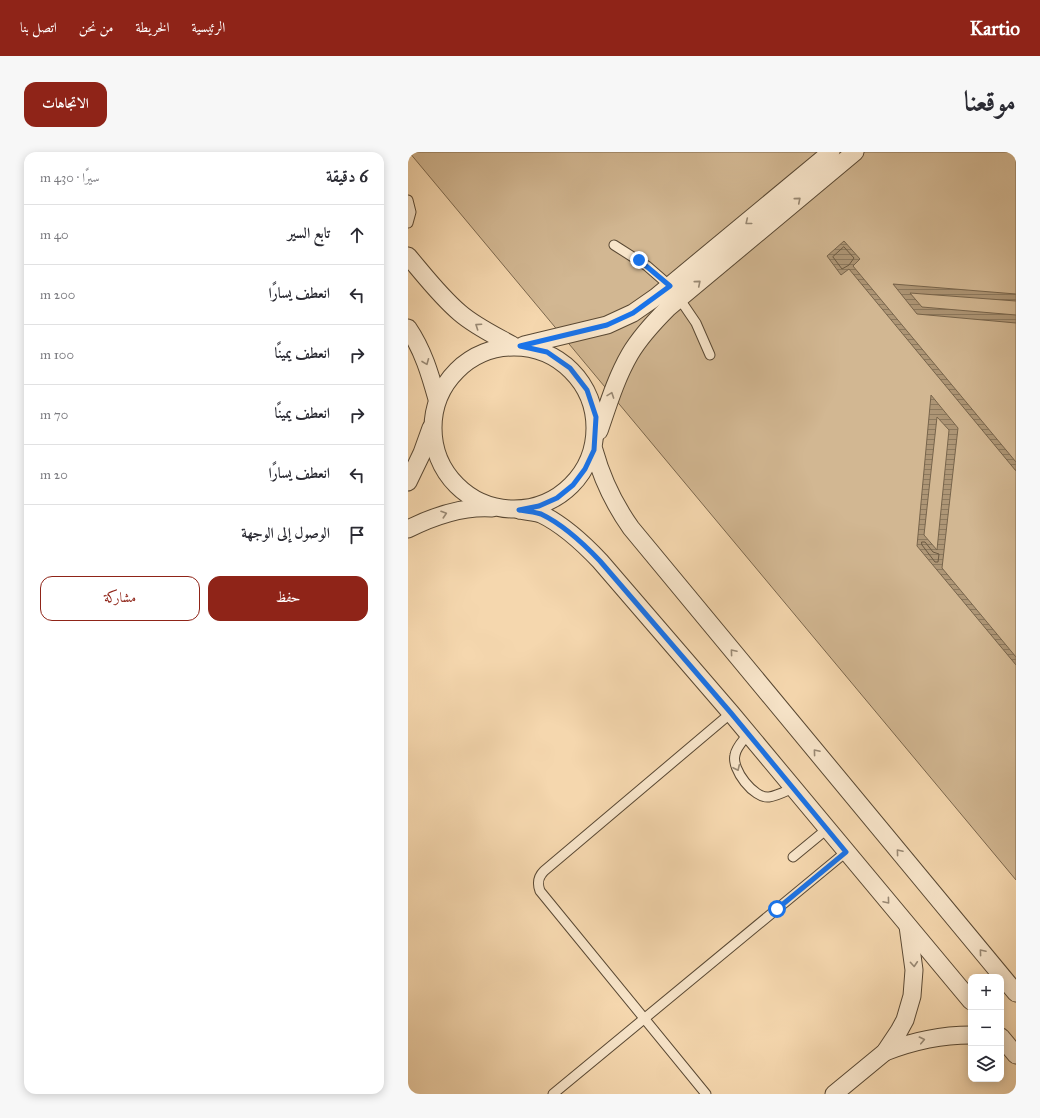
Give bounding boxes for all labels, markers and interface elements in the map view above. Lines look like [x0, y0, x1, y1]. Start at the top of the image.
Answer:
text: Kartio [970, 17, 1020, 40]
text: اتصل بنا [20, 19, 57, 36]
text: من نحن [79, 19, 114, 36]
text: الخريطة [136, 19, 170, 36]
text: الرئيسية [192, 19, 225, 36]
button: الاتجاهات [24, 82, 107, 127]
text: موقعنا [964, 84, 1016, 119]
text: 6 دقيقة [326, 166, 368, 187]
text: سيرًا · 430 m [40, 170, 100, 186]
one-way arrow [794, 197, 801, 204]
one-way arrow [745, 217, 752, 224]
text: تابع السير [288, 224, 330, 242]
icon: ahead [346, 224, 368, 246]
text: 40 m [40, 227, 69, 243]
route end [630, 251, 648, 269]
one-way arrow [693, 280, 701, 287]
text: انعطف يسارًا [268, 284, 330, 302]
icon: left [346, 284, 368, 306]
text: 200 m [40, 287, 75, 303]
one-way arrow [475, 323, 482, 331]
text: انعطف يمينًا [275, 344, 330, 362]
icon: right [346, 344, 368, 366]
text: 100 m [40, 347, 74, 363]
one-way arrow [421, 359, 429, 366]
one-way arrow [607, 391, 615, 398]
text: انعطف يمينًا [275, 404, 330, 422]
icon: right [346, 404, 368, 426]
text: 70 m [40, 407, 68, 423]
text: انعطف يسارًا [268, 464, 330, 482]
icon: left [346, 464, 368, 486]
text: 20 m [40, 467, 68, 483]
one-way arrow [440, 511, 447, 519]
text: الوصول إلى الوجهة [241, 524, 330, 542]
icon: arrive [346, 524, 368, 546]
button: مشاركة [40, 576, 200, 621]
button: حفظ [208, 576, 368, 621]
one-way arrow [731, 649, 738, 657]
one-way arrow [814, 749, 821, 757]
one-way arrow [732, 764, 740, 771]
one-way arrow [897, 849, 904, 857]
one-way arrow [883, 896, 890, 903]
route start [768, 900, 786, 918]
one-way arrow [980, 949, 987, 957]
one-way arrow [910, 961, 918, 967]
map controls [968, 974, 1004, 1082]
button: + [968, 974, 1004, 1010]
button: − [968, 1010, 1004, 1046]
one-way arrow [919, 1036, 925, 1044]
button: layers [968, 1046, 1004, 1082]

